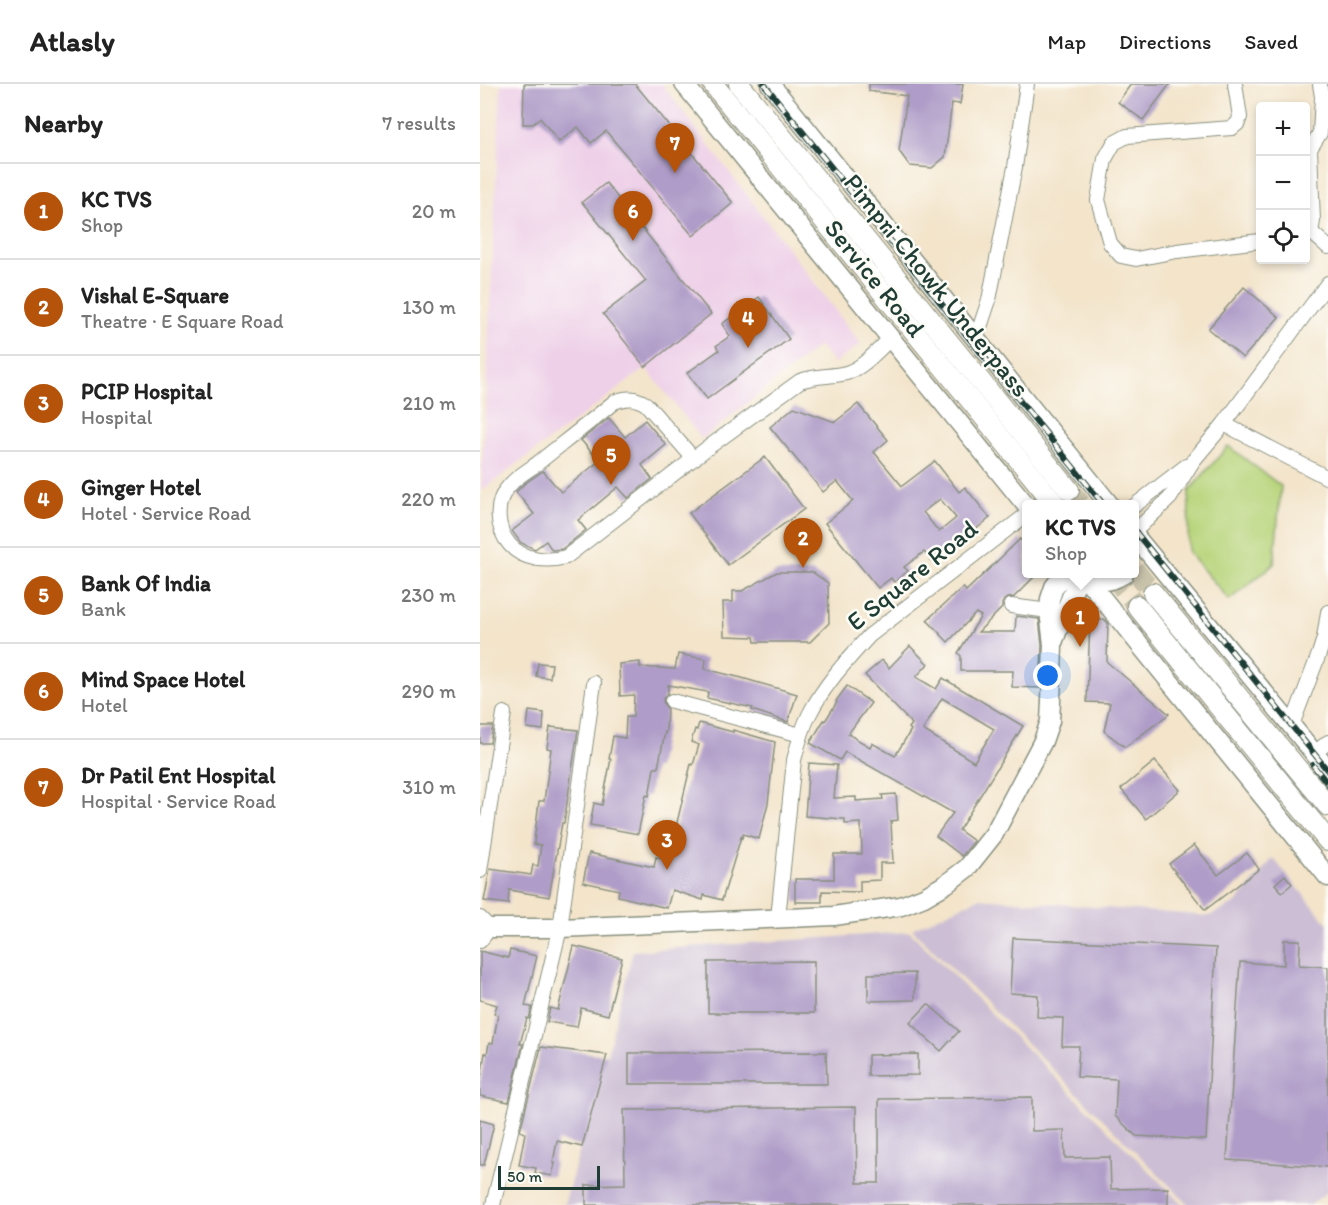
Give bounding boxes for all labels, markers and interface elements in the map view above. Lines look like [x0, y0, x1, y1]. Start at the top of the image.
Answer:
text: Atlasly [30, 24, 115, 58]
text: Map [1048, 29, 1086, 54]
text: Directions [1119, 29, 1211, 54]
text: Saved [1244, 29, 1298, 54]
map controls [1256, 102, 1310, 264]
button: + [1256, 102, 1310, 156]
text: Nearby [24, 107, 103, 139]
text: 7 results [382, 111, 456, 135]
pin: 7 [656, 124, 694, 173]
button: − [1256, 156, 1310, 210]
street label: Pimpri Chowk Underpass [837, 167, 1037, 403]
text: KC TVS [81, 186, 152, 213]
pin: 6 [614, 192, 652, 241]
text: 1 [39, 199, 48, 223]
text: 20 m [412, 199, 456, 223]
button: locate [1256, 210, 1310, 264]
text: Shop [81, 213, 123, 237]
street label: Service Road [818, 213, 933, 344]
text: Vishal E-Square [81, 282, 229, 309]
text: 2 [38, 295, 49, 319]
text: 130 m [402, 295, 456, 319]
pin: 4 [728, 298, 768, 348]
text: Theatre · E Square Road [81, 309, 284, 333]
text: PCIP Hospital [81, 378, 212, 405]
text: 3 [38, 391, 49, 415]
text: 210 m [403, 391, 456, 415]
text: Hospital [81, 405, 153, 429]
pin: 5 [592, 436, 630, 485]
text: Ginger Hotel [81, 474, 201, 501]
text: 4 [37, 487, 50, 511]
text: 220 m [401, 487, 456, 511]
popup [1022, 500, 1139, 578]
text: Hotel · Service Road [81, 501, 251, 525]
street label: E Square Road [840, 512, 984, 638]
text: KC TVS [1045, 514, 1116, 541]
pin: 2 [784, 518, 822, 568]
text: Shop [1045, 541, 1087, 565]
text: Bank Of India [81, 570, 211, 597]
text: 5 [38, 583, 49, 607]
text: 230 m [401, 583, 456, 607]
text: Bank [81, 597, 126, 621]
pin: 1 [1060, 598, 1100, 647]
your location [1033, 661, 1062, 690]
text: Mind Space Hotel [81, 666, 245, 693]
text: 6 [38, 679, 49, 703]
text: 290 m [401, 679, 456, 703]
text: Hotel [81, 693, 128, 717]
text: Dr Patil Ent Hospital [81, 762, 275, 789]
text: 7 [39, 775, 48, 799]
text: 310 m [402, 775, 456, 799]
text: Hospital · Service Road [81, 789, 276, 813]
pin: 3 [648, 820, 687, 870]
scale bar [498, 1163, 600, 1190]
text: 50 m [507, 1167, 542, 1186]

